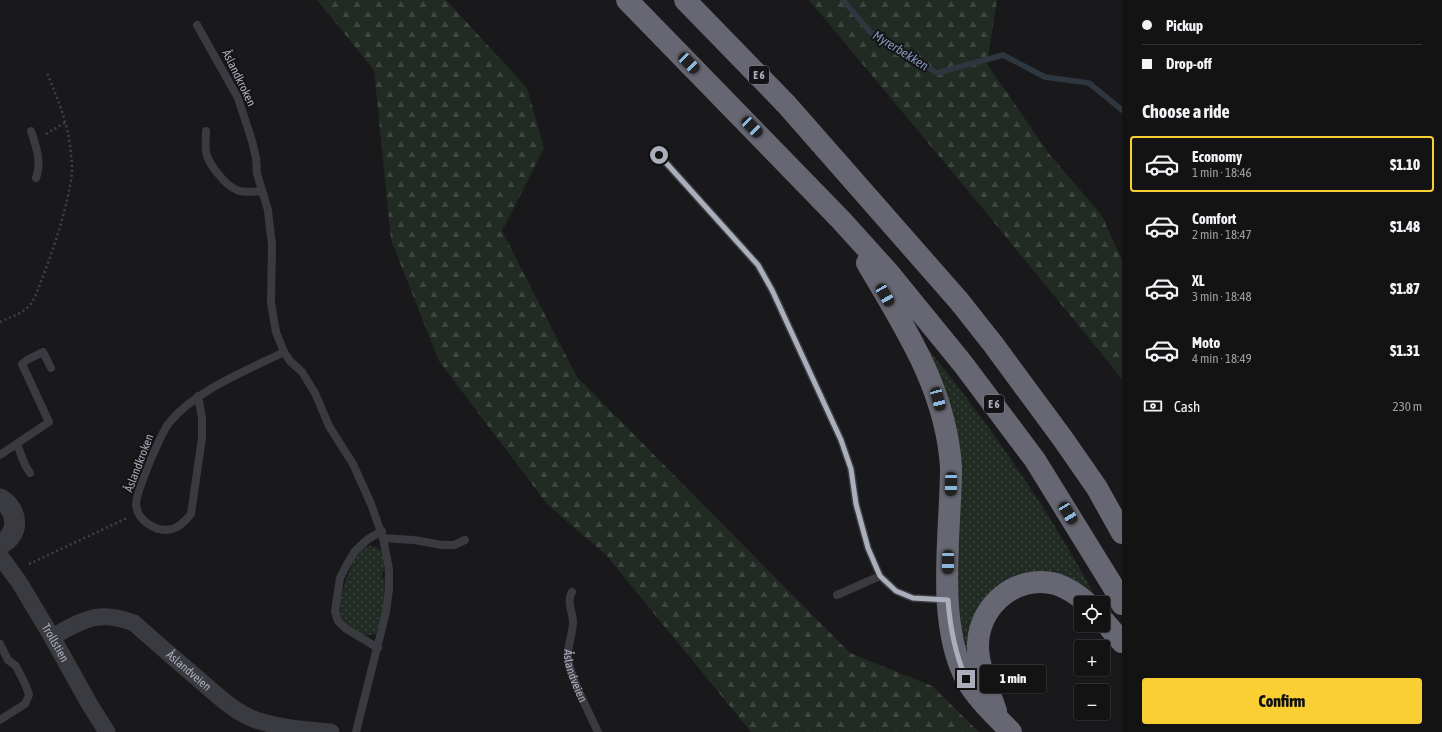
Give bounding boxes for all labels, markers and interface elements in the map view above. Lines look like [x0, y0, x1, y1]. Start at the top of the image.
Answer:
text: Pickup [1166, 17, 1203, 34]
water label: Myrerbekken [870, 27, 932, 74]
street label: Åslandkroken [219, 47, 259, 109]
car [676, 50, 702, 76]
text: Drop-off [1166, 55, 1212, 72]
road number: E 6 [749, 66, 769, 84]
text: Choose a ride [1142, 101, 1230, 122]
car [739, 114, 765, 140]
route start [650, 146, 668, 164]
icon: car [1144, 146, 1180, 182]
text: Economy [1192, 148, 1242, 165]
text: $1.10 [1390, 156, 1420, 173]
text: 1 min · 18:46 [1192, 165, 1252, 180]
icon: car [1144, 208, 1180, 244]
text: Comfort [1192, 210, 1236, 227]
text: $1.48 [1390, 218, 1420, 235]
text: 2 min · 18:47 [1192, 227, 1252, 242]
icon: car [1144, 270, 1180, 306]
text: XL [1192, 272, 1205, 289]
text: $1.87 [1390, 280, 1420, 297]
car [874, 282, 896, 308]
text: 3 min · 18:48 [1192, 289, 1252, 304]
icon: car [1144, 332, 1180, 368]
text: Moto [1192, 334, 1220, 351]
text: $1.31 [1390, 342, 1420, 359]
text: 4 min · 18:49 [1192, 351, 1252, 366]
car [929, 386, 947, 412]
road number: E 6 [984, 395, 1004, 413]
icon: cash [1142, 395, 1164, 417]
text: Cash [1174, 398, 1200, 415]
text: 230 m [1393, 399, 1422, 414]
street label: Åslandkroken [122, 432, 156, 494]
car [945, 472, 957, 496]
car [1057, 500, 1079, 526]
car [942, 550, 954, 574]
map controls [1074, 596, 1110, 720]
button: locate [1074, 596, 1110, 632]
street label: Trollstien [39, 621, 72, 665]
button: + [1074, 640, 1110, 676]
street label: Åslandveien [163, 648, 214, 694]
street label: Åslandveien [561, 649, 590, 705]
callout: 1 min [980, 665, 1046, 693]
route end [957, 670, 975, 688]
text: 1 min [1000, 671, 1026, 686]
button: Confirm [1142, 678, 1422, 724]
button: − [1074, 684, 1110, 720]

